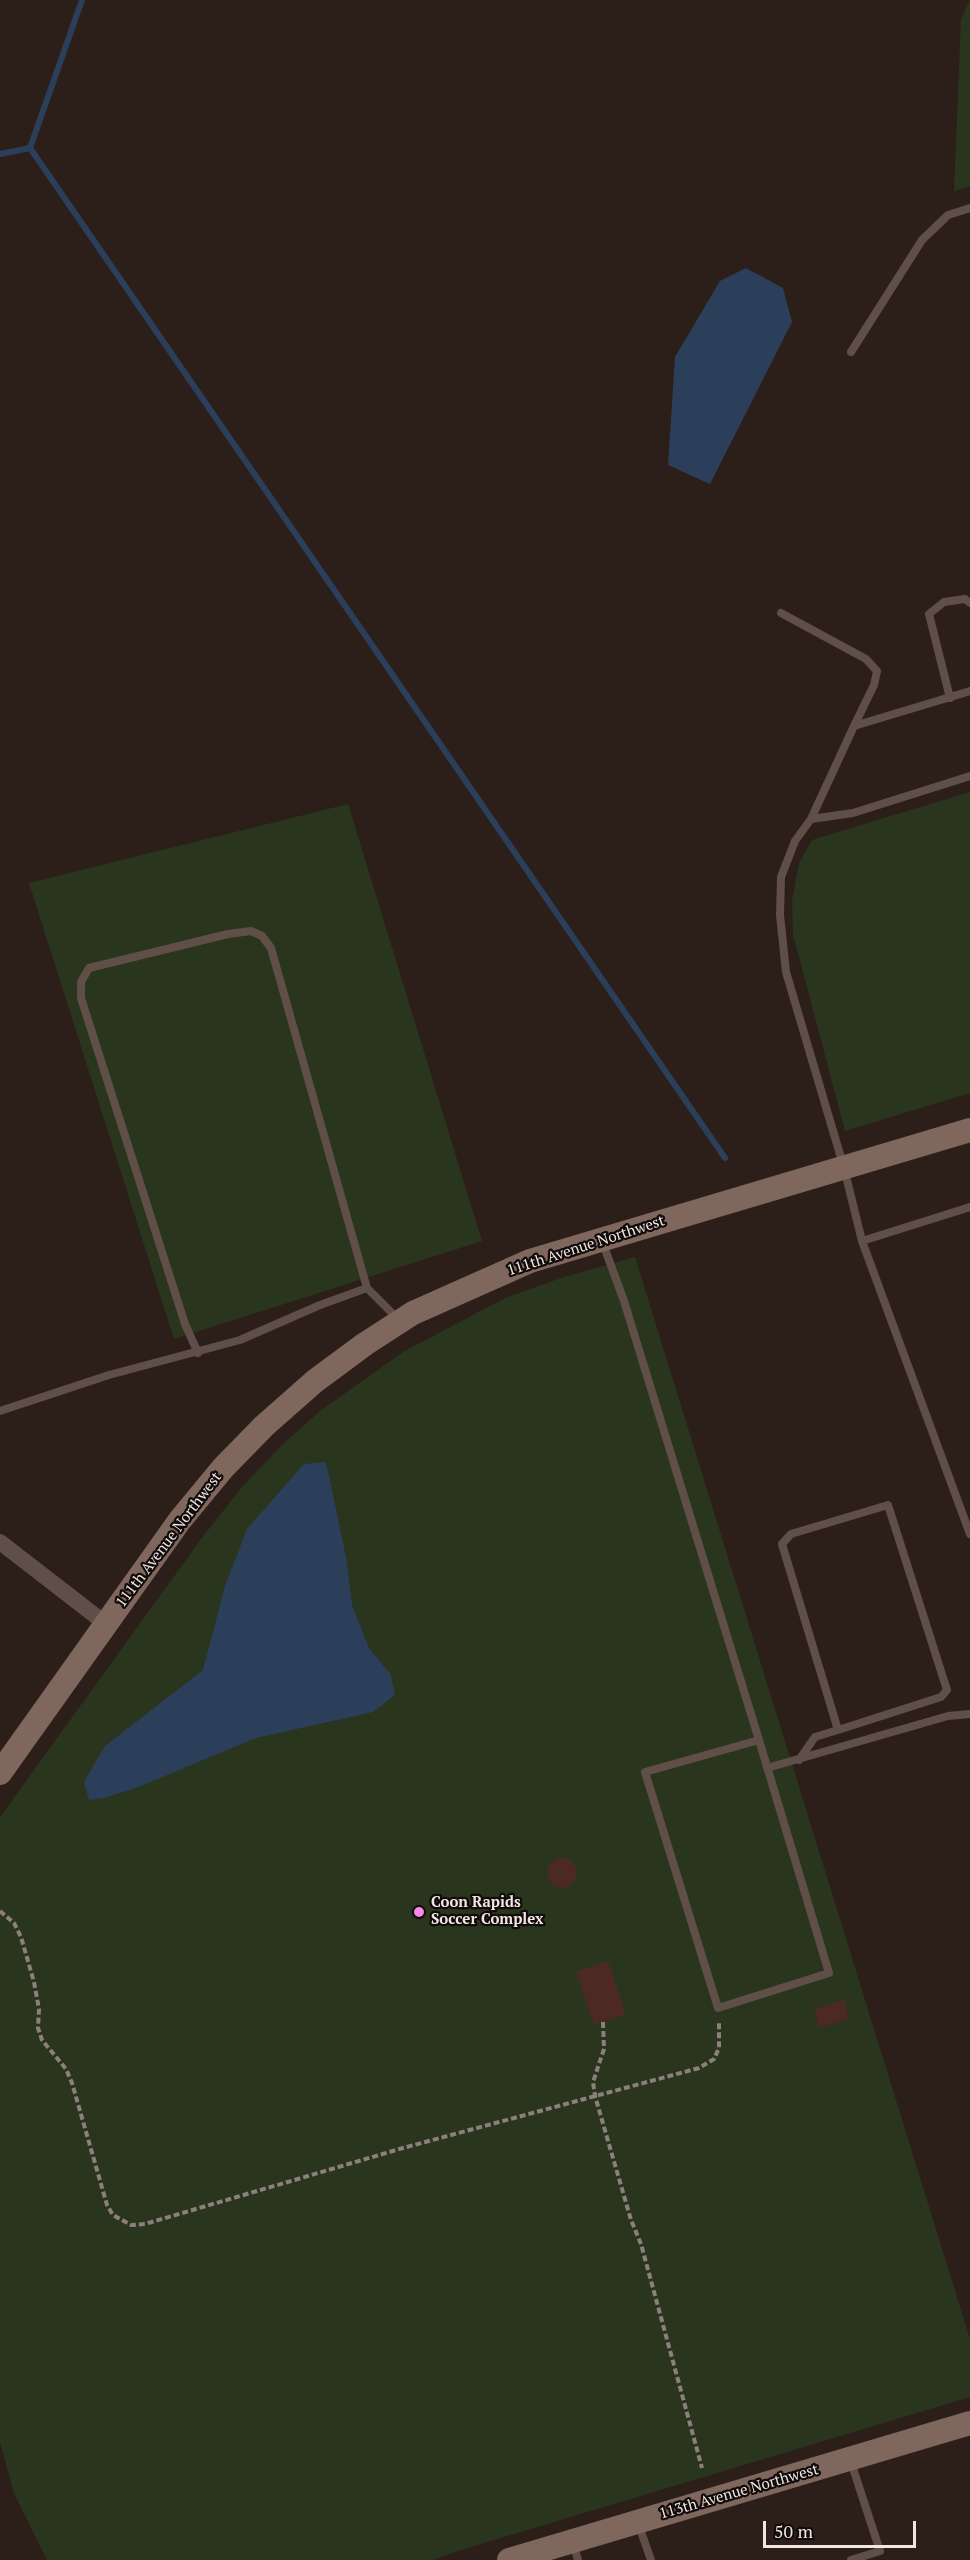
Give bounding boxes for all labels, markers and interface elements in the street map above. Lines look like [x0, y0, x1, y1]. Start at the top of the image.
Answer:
street label: 111th Avenue Northwest [505, 1212, 667, 1280]
street label: 111th Avenue Northwest [112, 1469, 226, 1611]
place label: Coon Rapids Soccer Complex [431, 1894, 543, 1929]
marker: Coon Rapids Soccer Complex [412, 1905, 426, 1919]
street label: 113th Avenue Northwest [657, 2461, 821, 2523]
scale bar [766, 2509, 919, 2547]
text: 50 m [774, 2519, 813, 2543]

